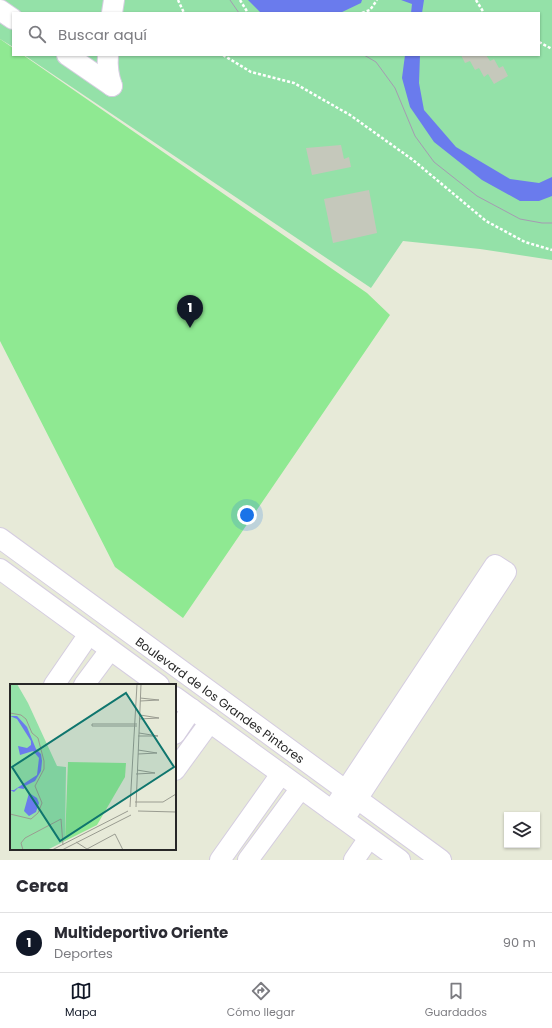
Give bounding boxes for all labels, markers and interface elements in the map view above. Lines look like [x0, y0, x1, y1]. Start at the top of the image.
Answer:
search box [12, 12, 540, 56]
icon: search [26, 23, 48, 45]
text: Buscar aquí [58, 24, 147, 45]
pin: 1 [177, 295, 203, 328]
your location [237, 505, 257, 525]
street label: Boulevard de los Grandes Pintores [132, 633, 308, 767]
inset map [10, 684, 176, 850]
map controls [504, 812, 540, 848]
button: layers [504, 812, 540, 848]
text: Cerca [16, 874, 69, 898]
text: Multideportivo Oriente [54, 922, 228, 943]
text: 1 [27, 933, 31, 952]
text: 90 m [503, 933, 536, 952]
text: Deportes [54, 944, 113, 963]
tab: Mapa [65, 980, 97, 1021]
tab: Cómo llegar [227, 980, 295, 1021]
tab: Guardados [425, 980, 487, 1021]

